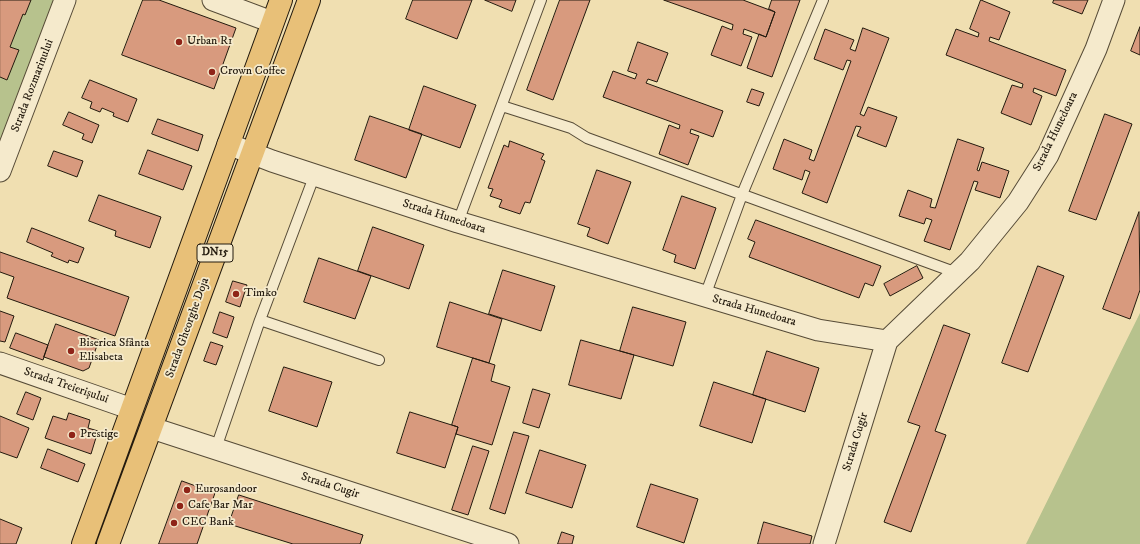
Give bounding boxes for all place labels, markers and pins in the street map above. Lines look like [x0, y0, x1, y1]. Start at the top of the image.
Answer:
place label: Urban R1 [187, 35, 232, 49]
marker: Urban R1 [174, 37, 184, 47]
place label: Crown Coffee [220, 65, 285, 79]
marker: Crown Coffee [207, 67, 217, 77]
place label: Timko [244, 287, 277, 301]
marker: Timko [231, 289, 241, 299]
place label: Biserica Sfânta Elisabeta [79, 337, 149, 365]
marker: Biserica Sfânta Elisabeta [66, 346, 76, 356]
place label: Prestige [80, 428, 118, 442]
marker: Prestige [67, 430, 77, 440]
place label: Eurosandoor [195, 483, 257, 497]
marker: Eurosandoor [182, 485, 192, 495]
place label: Cafe Bar Mar [188, 499, 253, 513]
marker: Cafe Bar Mar [175, 501, 185, 511]
place label: CEC Bank [182, 516, 234, 530]
marker: CEC Bank [169, 518, 179, 528]

